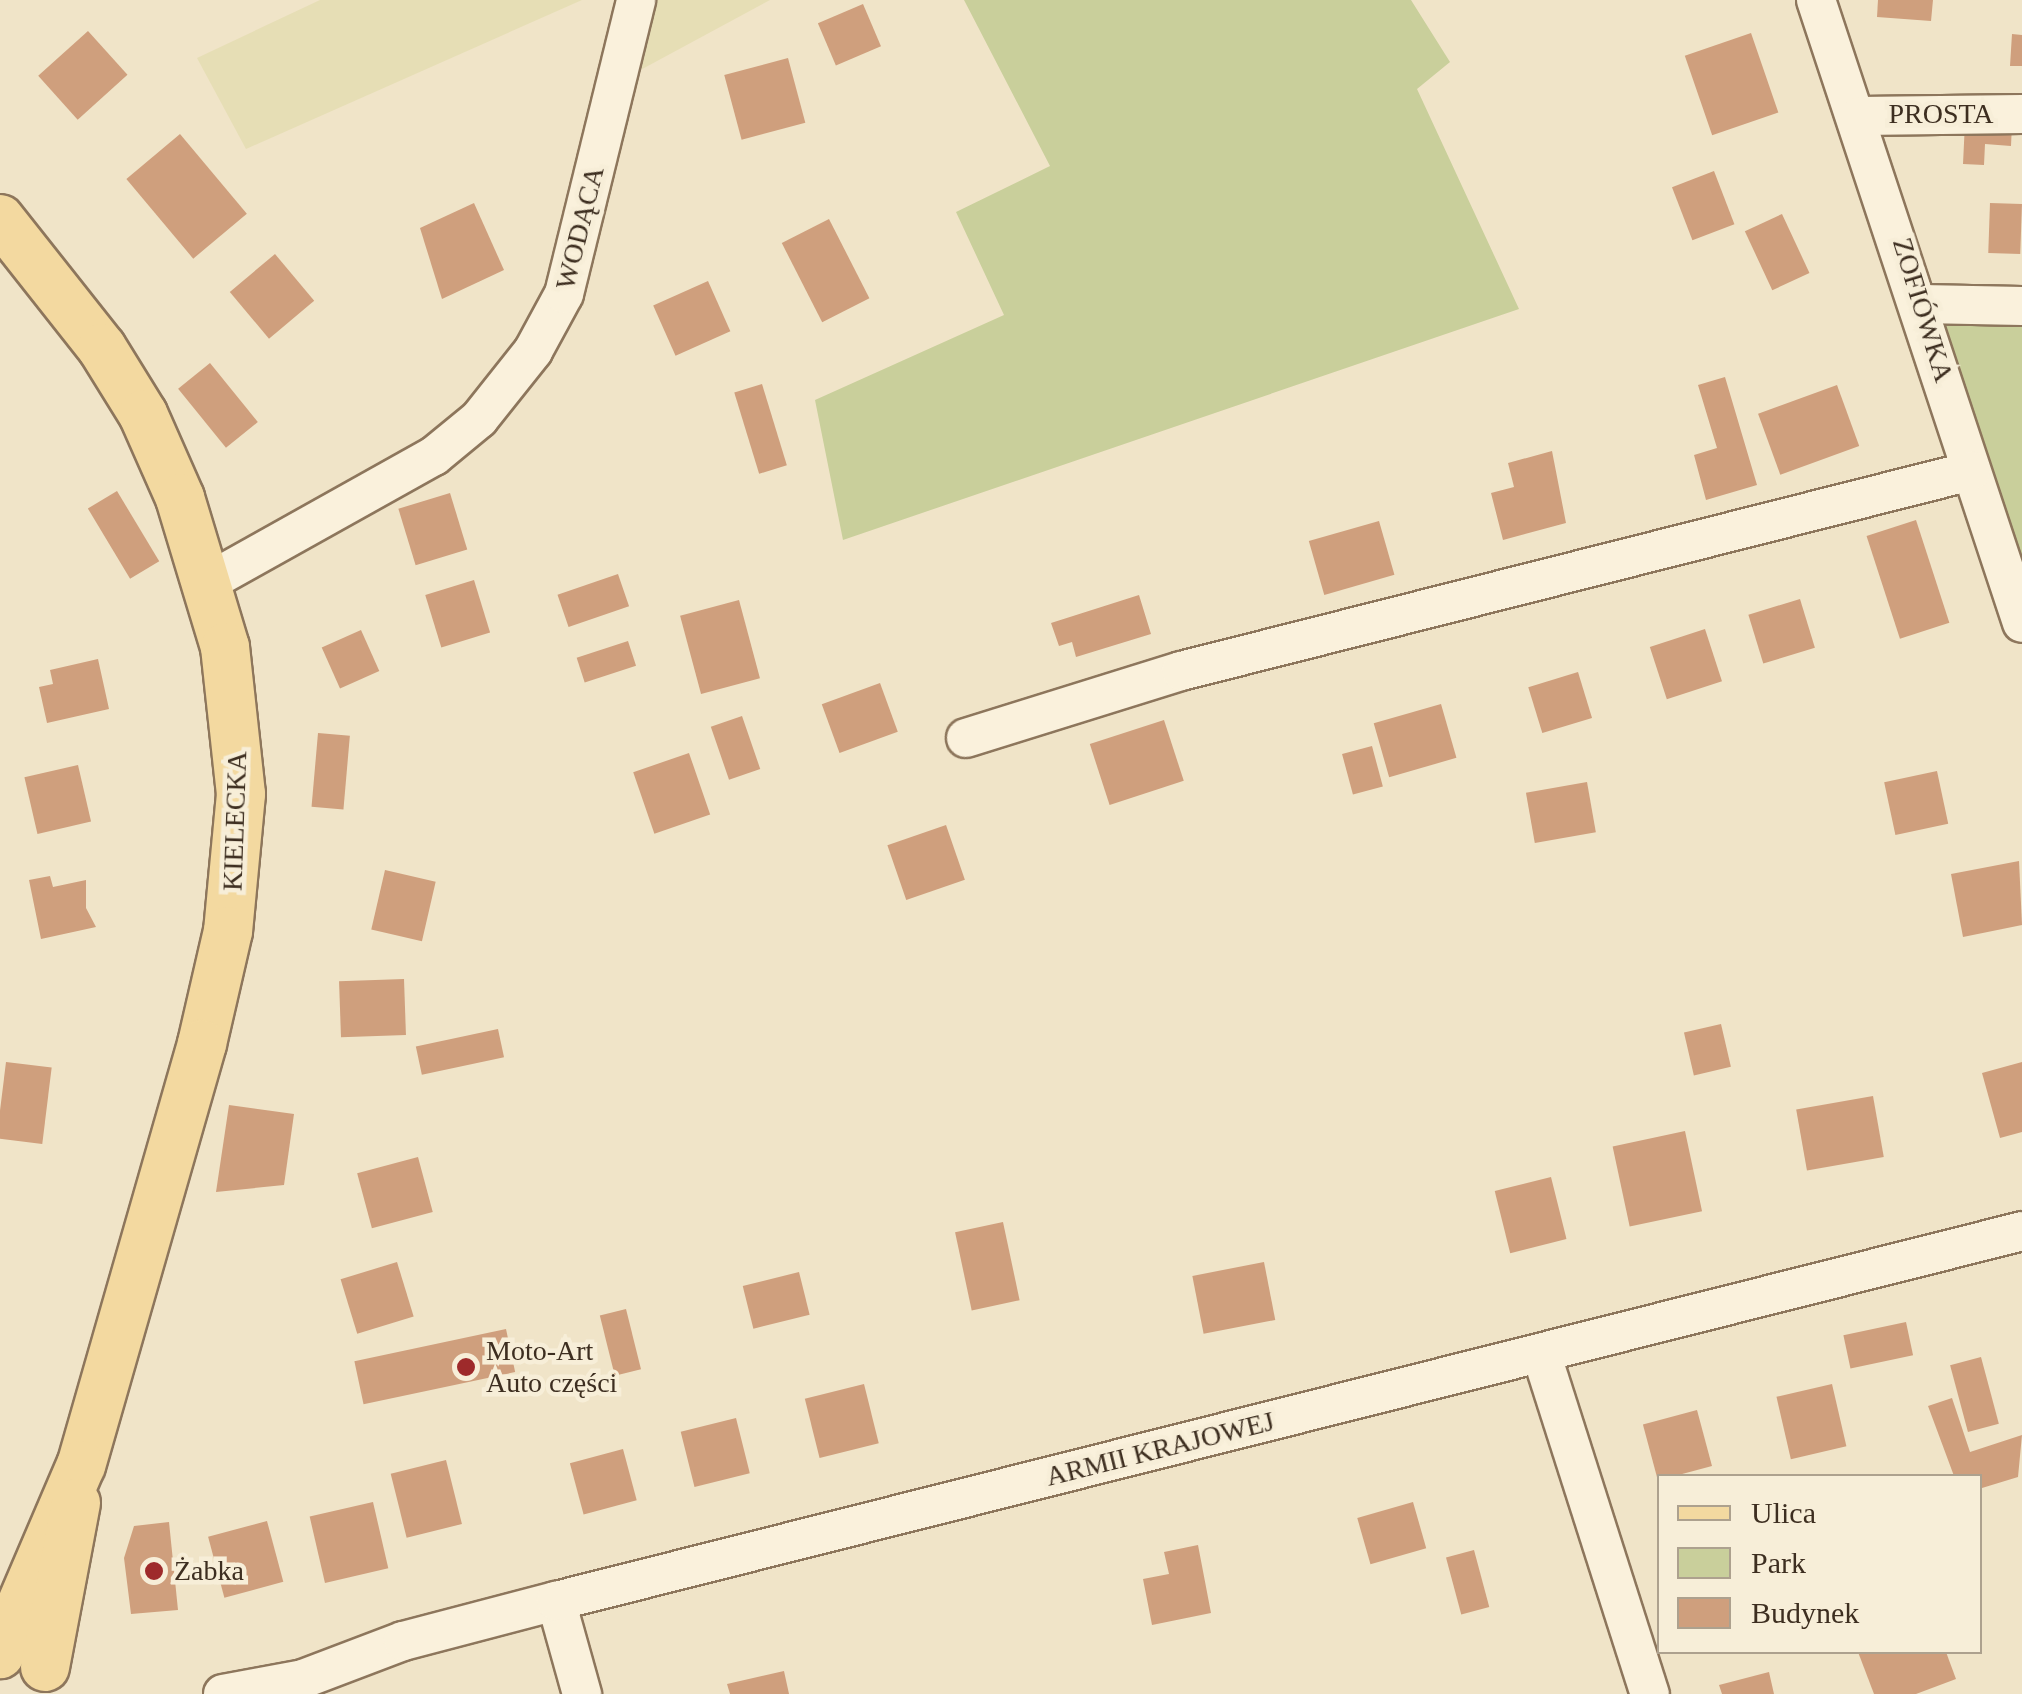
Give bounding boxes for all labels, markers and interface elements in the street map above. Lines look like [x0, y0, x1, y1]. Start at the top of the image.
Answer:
street label: PROSTA [1888, 97, 1994, 131]
street label: WODĄCA [548, 163, 612, 293]
street label: ZOFIÓWKA [1885, 234, 1961, 386]
street label: KIELECKA [216, 750, 254, 892]
place label: Moto-Art Auto części [486, 1334, 617, 1400]
marker: Moto-Art Auto części [455, 1356, 477, 1378]
street label: ARMII KRAJOWEJ [1042, 1404, 1278, 1494]
legend [1657, 1474, 1982, 1654]
text: Ulica [1751, 1496, 1816, 1529]
text: Park [1751, 1546, 1806, 1579]
place label: Żabka [174, 1554, 244, 1588]
marker: Żabka [143, 1560, 165, 1582]
text: Budynek [1751, 1596, 1859, 1629]

